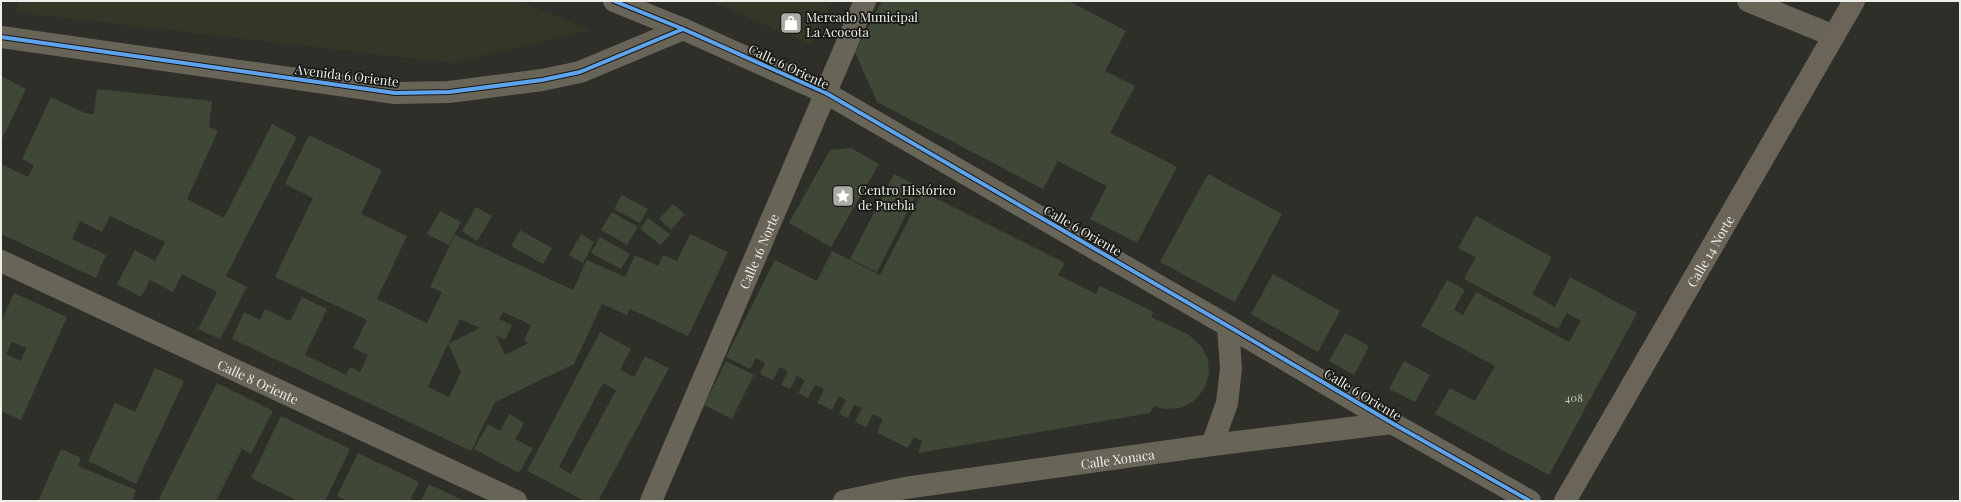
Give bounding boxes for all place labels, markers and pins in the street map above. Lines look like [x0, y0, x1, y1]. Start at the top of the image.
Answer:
place label: Mercado Municipal La Acocota [806, 8, 918, 40]
shop icon: Mercado Municipal La Acocota [778, 10, 804, 36]
place label: Centro Histórico de Puebla [858, 181, 956, 213]
place icon: Centro Histórico de Puebla [830, 183, 856, 209]

